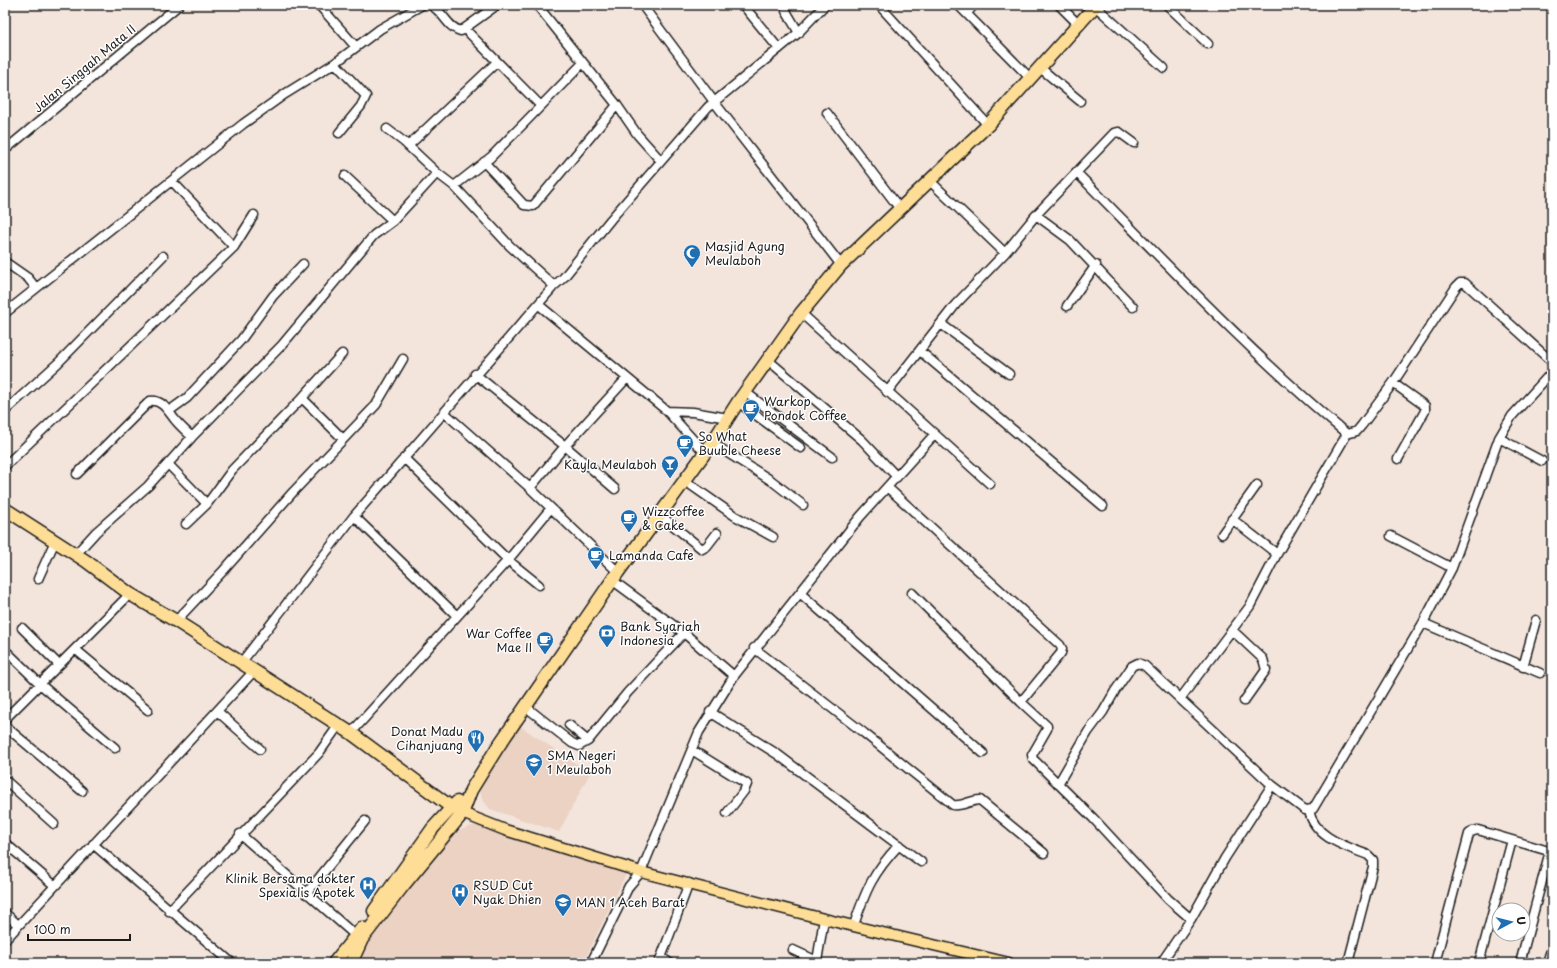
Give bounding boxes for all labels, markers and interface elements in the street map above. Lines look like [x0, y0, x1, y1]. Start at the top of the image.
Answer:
street label: Jalan Singgah Mata II [29, 20, 139, 116]
place label: Masjid Agung Meulaboh [705, 237, 785, 269]
mosque icon: Masjid Agung Meulaboh [682, 243, 702, 268]
place label: Warkop Pondok Coffee [764, 392, 847, 424]
cafe icon: Warkop Pondok Coffee [741, 398, 761, 423]
place label: So What Buuble Cheese [698, 427, 781, 459]
cafe icon: So What Buuble Cheese [675, 433, 695, 458]
bar icon: Kayla Meulaboh [660, 454, 680, 479]
place label: Kayla Meulaboh [564, 455, 657, 473]
place label: Wizzcoffee & Cake [642, 502, 705, 534]
cafe icon: Wizzcoffee & Cake [619, 508, 639, 533]
cafe icon: Lamanda Cafe [586, 545, 606, 570]
place label: Lamanda Cafe [609, 546, 694, 564]
place label: Bank Syariah Indonesia [620, 617, 700, 649]
bank icon: Bank Syariah Indonesia [597, 623, 617, 648]
place label: War Coffee Mae II [466, 624, 532, 656]
cafe icon: War Coffee Mae II [535, 630, 555, 655]
place label: Donat Madu Cihanjuang [390, 722, 463, 754]
restaurant icon: Donat Madu Cihanjuang [466, 728, 486, 753]
place label: SMA Negeri 1 Meulaboh [547, 746, 616, 778]
school or university icon: SMA Negeri 1 Meulaboh [524, 752, 544, 777]
place label: Klinik Bersama dokter Spexialis Apotek [225, 869, 355, 901]
hospital icon: Klinik Bersama dokter Spexialis Apotek [358, 875, 378, 900]
place label: RSUD Cut Nyak Dhien [473, 876, 542, 908]
hospital icon: RSUD Cut Nyak Dhien [450, 882, 470, 907]
school or university icon: MAN 1 Aceh Barat [553, 892, 573, 917]
place label: MAN 1 Aceh Barat [576, 893, 685, 911]
north arrow [1491, 902, 1531, 942]
scale bar [28, 916, 130, 942]
text: U [1512, 916, 1530, 926]
text: 100 m [34, 920, 71, 938]

